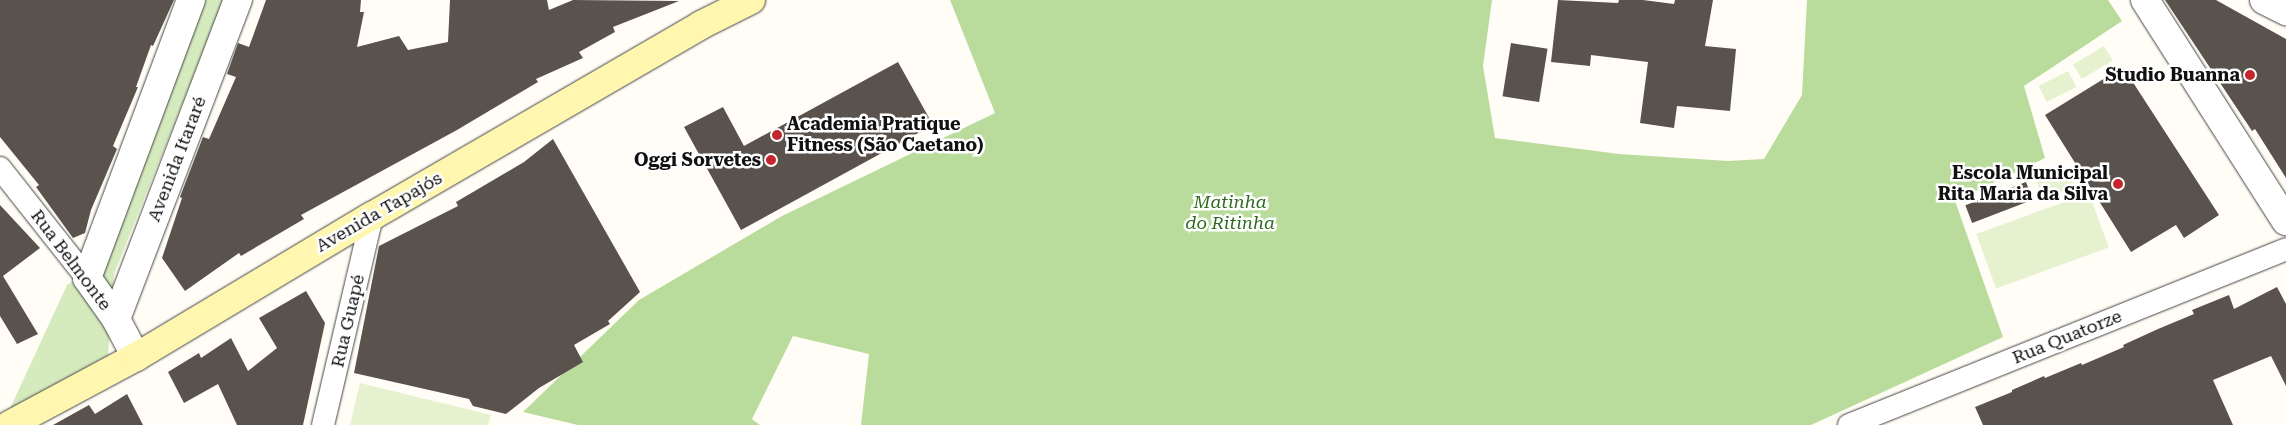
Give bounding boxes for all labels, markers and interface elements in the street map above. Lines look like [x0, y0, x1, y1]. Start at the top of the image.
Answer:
place label: Studio Buanna [2105, 64, 2240, 86]
marker: Studio Buanna [2244, 69, 2256, 81]
street label: Avenida Itararé [143, 93, 211, 225]
place label: Academia Pratique Fitness (São Caetano) [787, 114, 983, 156]
marker: Academia Pratique Fitness (São Caetano) [771, 129, 783, 141]
place label: Oggi Sorvetes [634, 149, 761, 171]
marker: Oggi Sorvetes [765, 154, 777, 166]
place label: Escola Municipal Rita Maria da Silva [1938, 163, 2108, 205]
street label: Avenida Tapajós [312, 167, 446, 257]
marker: Escola Municipal Rita Maria da Silva [2112, 178, 2124, 190]
park label: Matinha do Ritinha [1185, 192, 1275, 234]
street label: Rua Belmonte [26, 205, 116, 315]
street label: Rua Guapé [327, 272, 369, 370]
street label: Rua Quatorze [2009, 305, 2125, 369]

